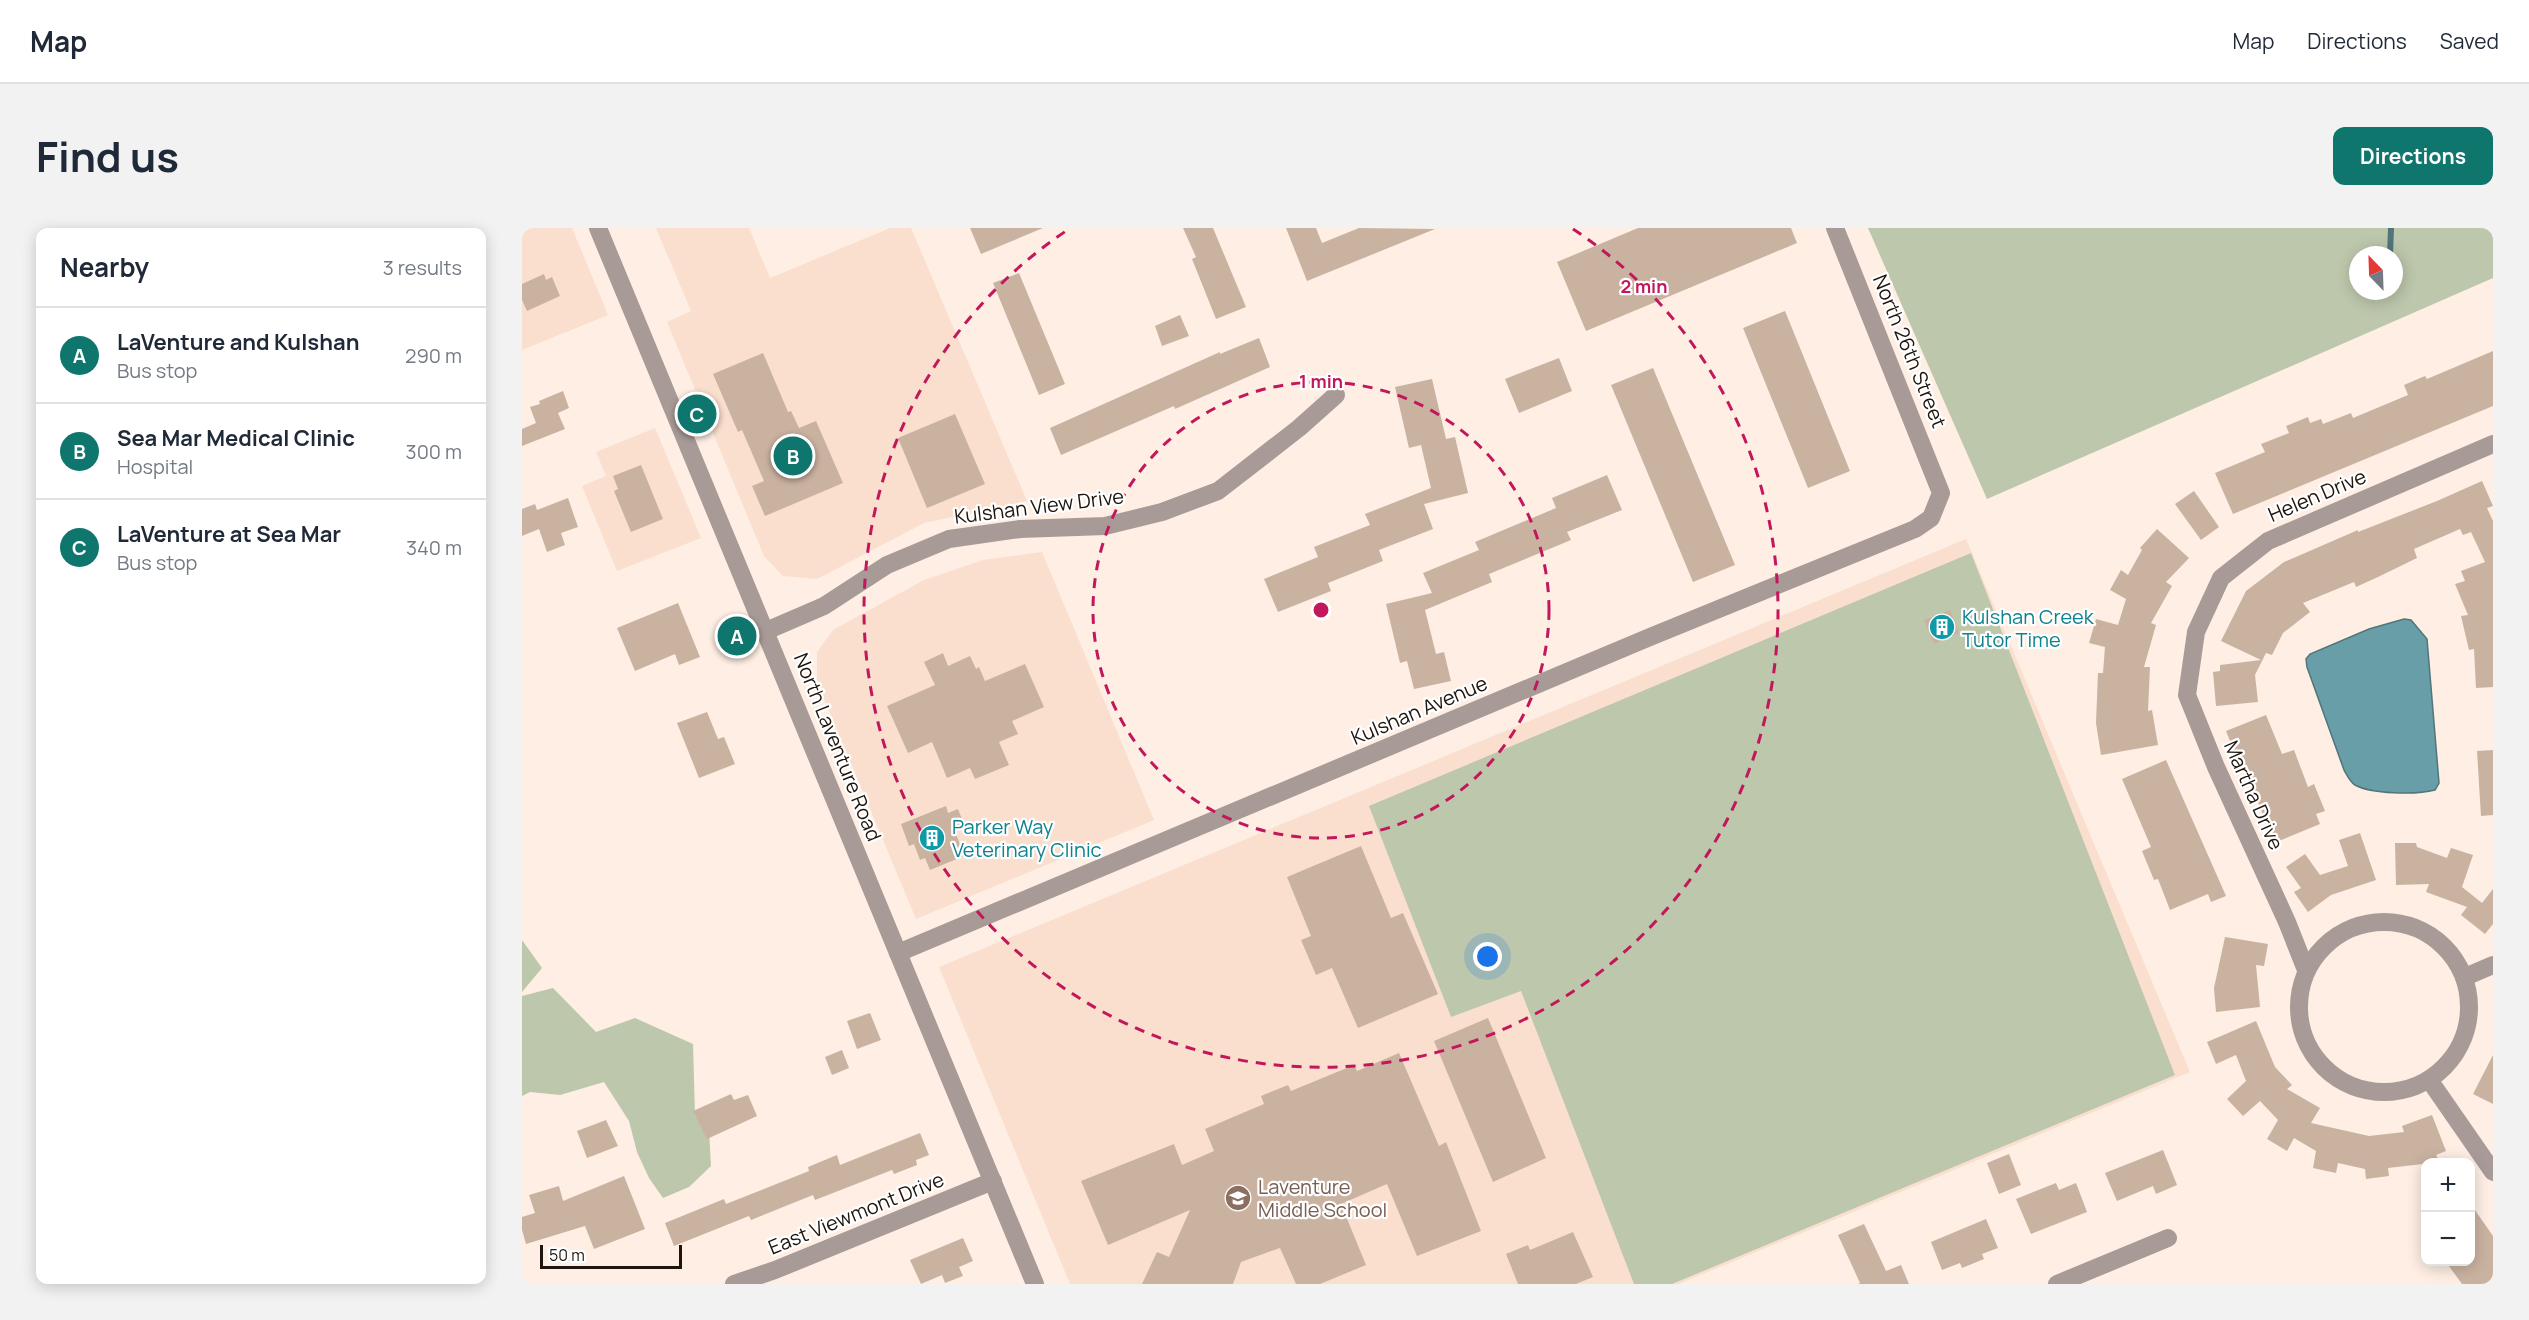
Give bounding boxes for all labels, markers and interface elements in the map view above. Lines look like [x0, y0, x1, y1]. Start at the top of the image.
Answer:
text: Map [30, 22, 87, 60]
text: Map [2233, 27, 2274, 55]
text: Directions [2307, 27, 2407, 55]
text: Saved [2440, 27, 2499, 55]
text: Find us [36, 127, 179, 185]
button: Directions [2333, 127, 2493, 185]
north arrow [2349, 246, 2403, 300]
text: Nearby [60, 249, 149, 285]
text: 3 results [383, 254, 462, 281]
street label: North 26th Street [1867, 270, 1953, 432]
text: 2 min [1621, 274, 1667, 298]
text: LaVenture and Kulshan [117, 327, 359, 357]
text: A [73, 342, 86, 369]
text: 290 m [405, 342, 462, 369]
text: Bus stop [117, 357, 197, 384]
text: 1 min [1299, 369, 1343, 393]
pin: C [678, 392, 717, 436]
text: Sea Mar Medical Clinic [117, 423, 355, 453]
pin: B [774, 434, 812, 478]
text: B [73, 438, 86, 465]
text: 300 m [406, 438, 462, 465]
text: Hospital [117, 453, 193, 480]
street label: Helen Drive [2264, 462, 2370, 528]
street label: Kulshan View Drive [953, 482, 1125, 530]
text: LaVenture at Sea Mar [117, 519, 341, 549]
text: C [72, 534, 87, 561]
text: 340 m [406, 534, 462, 561]
text: Bus stop [117, 549, 197, 576]
centre of rings [1311, 600, 1331, 620]
place label: Kulshan Creek Tutor Time [1962, 603, 2095, 653]
building icon: Kulshan Creek Tutor Time [1927, 612, 1957, 642]
pin: A [718, 614, 756, 658]
street label: North Laventure Road [788, 649, 888, 845]
street label: Kulshan Avenue [1347, 669, 1491, 751]
street label: Martha Drive [2218, 736, 2290, 854]
place label: Parker Way Veterinary Clinic [952, 813, 1102, 863]
building icon: Parker Way Veterinary Clinic [917, 823, 947, 853]
your location [1473, 942, 1502, 971]
map controls [2421, 1158, 2475, 1266]
button: + [2421, 1158, 2475, 1212]
street label: East Viewmont Drive [764, 1165, 948, 1261]
place label: Laventure Middle School [1258, 1173, 1387, 1223]
school or university icon: Laventure Middle School [1223, 1183, 1253, 1213]
button: − [2421, 1212, 2475, 1266]
scale bar [540, 1242, 682, 1270]
text: 50 m [549, 1244, 585, 1266]

